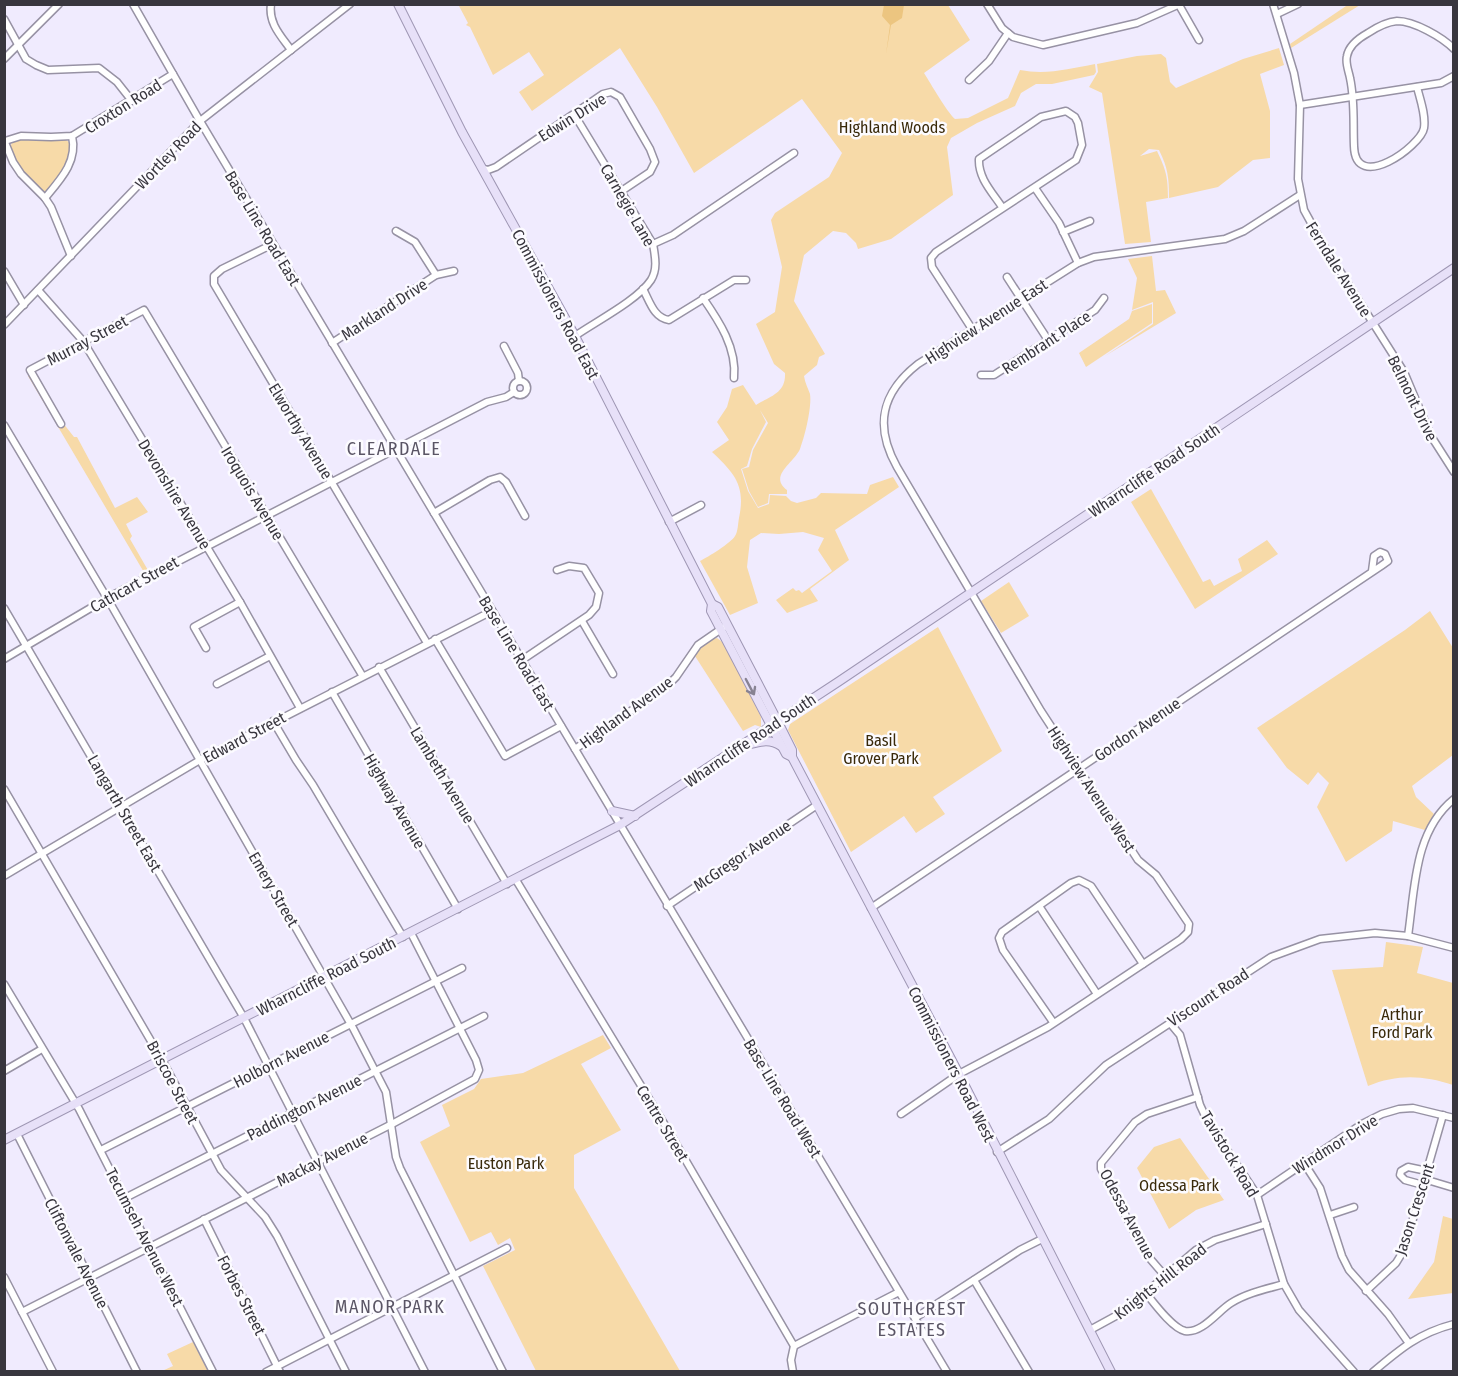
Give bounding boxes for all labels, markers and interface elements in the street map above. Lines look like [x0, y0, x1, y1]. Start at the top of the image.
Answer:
street label: Croxton Road [81, 75, 165, 138]
street label: Edwin Drive [535, 89, 610, 146]
street label: Wortley Road [131, 117, 205, 193]
park label: Highland Woods [839, 118, 945, 137]
street label: Carnegie Lane [596, 161, 659, 250]
street label: Base Line Road East [221, 168, 305, 290]
street label: Ferndale Avenue [1302, 218, 1375, 320]
street label: Commissioners Road East [508, 226, 604, 383]
street label: Markland Drive [338, 274, 431, 344]
street label: Highview Avenue East [922, 274, 1052, 368]
street label: Rembrant Place [998, 307, 1094, 378]
street label: Murray Street [44, 311, 131, 370]
street label: Belmont Drive [1384, 352, 1441, 444]
street label: Elworthy Avenue [264, 380, 337, 483]
street label: Wharncliffe Road South [1085, 419, 1223, 521]
street label: Devonshire Avenue [134, 436, 215, 553]
district label: CLEARDALE [347, 438, 441, 460]
street label: Iroquois Avenue [217, 443, 288, 544]
street label: Cathcart Street [87, 552, 182, 616]
street label: Base Line Road East [475, 593, 559, 715]
street label: Highland Avenue [576, 672, 677, 753]
one-way arrow [745, 677, 756, 695]
street label: Wharncliffe Road South [681, 689, 819, 791]
street label: Gordon Avenue [1091, 694, 1184, 765]
street label: Edward Street [200, 707, 289, 767]
street label: Highview Avenue West [1044, 723, 1140, 857]
street label: Lambeth Avenue [406, 724, 479, 827]
park label: Basil Grover Park [843, 731, 919, 768]
street label: Highway Avenue [360, 750, 429, 852]
street label: Langarth Street East [83, 752, 166, 876]
street label: McGregor Avenue [690, 816, 795, 895]
street label: Emery Street [244, 848, 303, 931]
street label: Wharncliffe Road South [253, 933, 399, 1020]
street label: Viscount Road [1164, 964, 1252, 1031]
street label: Commissioners Road West [904, 983, 999, 1146]
park label: Arthur Ford Park [1372, 1005, 1433, 1042]
street label: Holborn Avenue [230, 1027, 332, 1092]
street label: Base Line Road West [740, 1036, 826, 1162]
street label: Briscoe Street [143, 1038, 203, 1128]
street label: Paddington Avenue [244, 1070, 365, 1145]
street label: Centre Street [632, 1082, 693, 1165]
street label: Tavistock Road [1196, 1108, 1263, 1201]
street label: Windmor Drive [1289, 1111, 1381, 1178]
street label: Mackay Avenue [273, 1128, 371, 1191]
park label: Euston Park [468, 1154, 545, 1173]
street label: Jason Crescent [1391, 1160, 1438, 1257]
street label: Tecumseh Avenue West [101, 1165, 188, 1310]
street label: Odessa Avenue [1096, 1166, 1159, 1263]
park label: Odessa Park [1139, 1176, 1220, 1195]
street label: Cliftonvale Avenue [41, 1195, 113, 1312]
street label: Knights Hill Road [1110, 1239, 1210, 1323]
street label: Forbes Street [213, 1252, 270, 1339]
district label: MANOR PARK [335, 1296, 445, 1318]
district label: SOUTHCREST ESTATES [857, 1298, 967, 1341]

